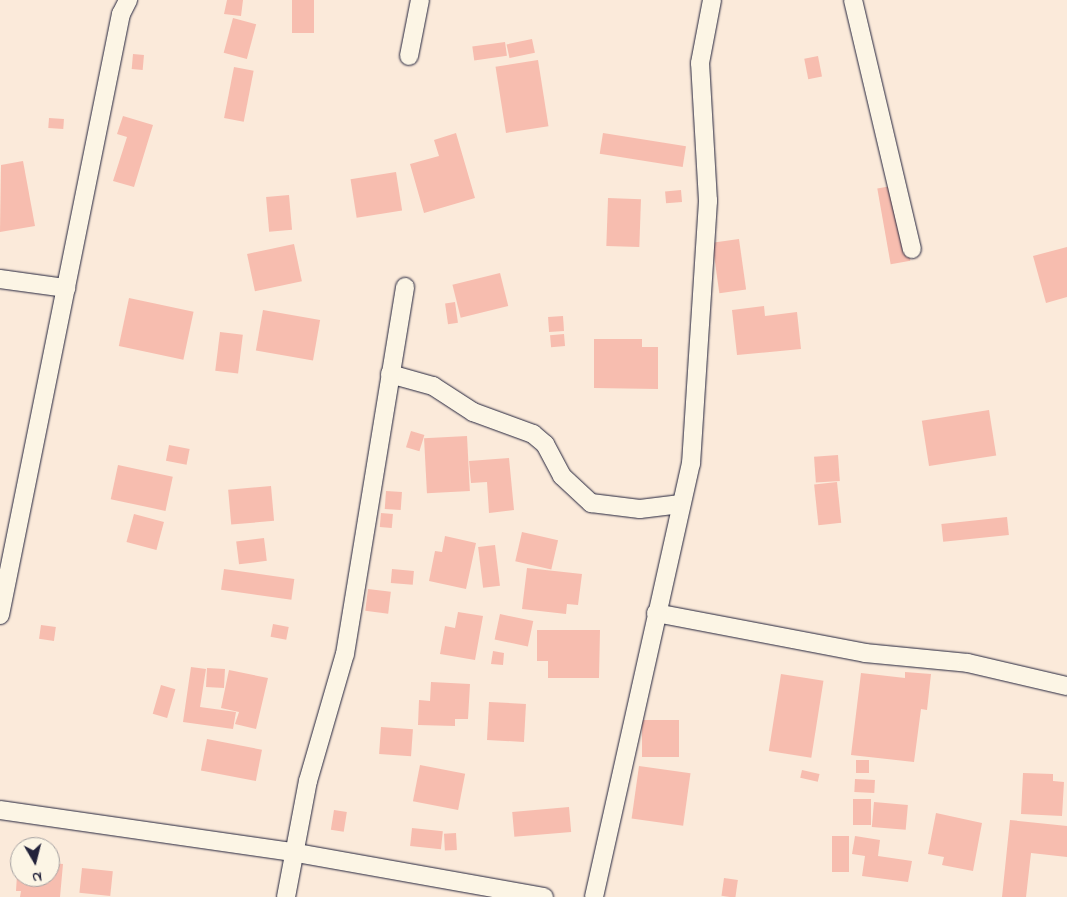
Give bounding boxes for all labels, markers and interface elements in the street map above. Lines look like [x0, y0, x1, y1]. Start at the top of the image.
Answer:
north arrow [10, 837, 60, 887]
text: N [31, 865, 43, 887]

